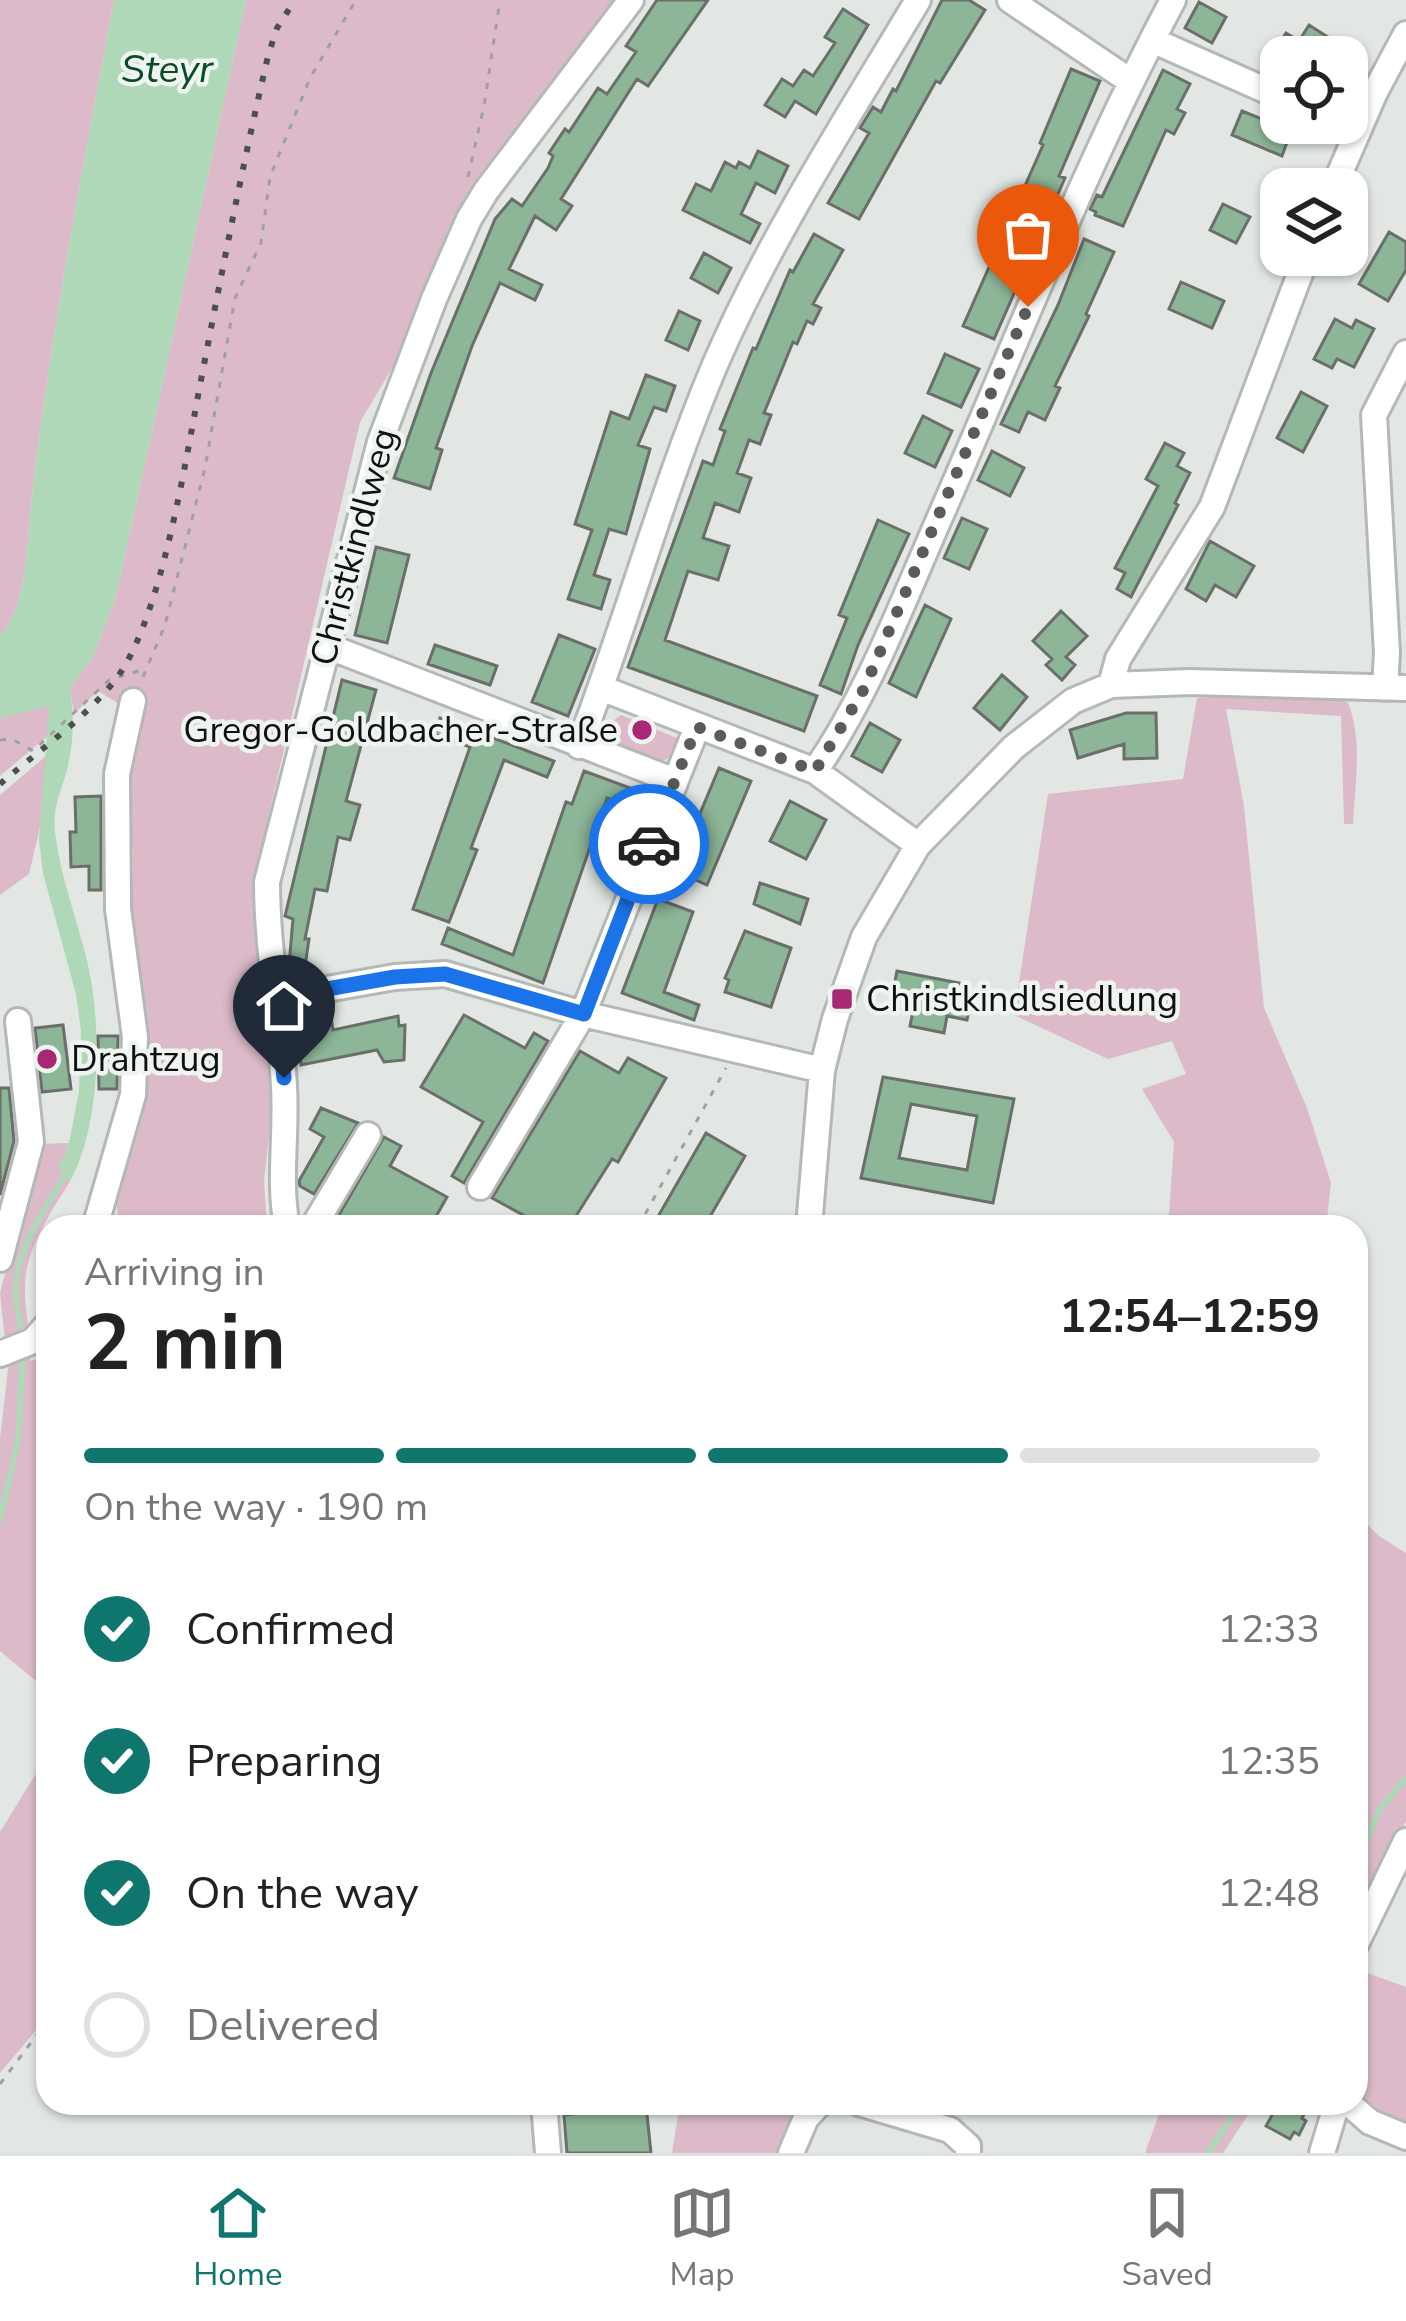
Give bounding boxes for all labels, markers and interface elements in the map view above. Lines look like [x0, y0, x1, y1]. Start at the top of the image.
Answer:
map controls [1260, 36, 1368, 276]
button: locate [1260, 36, 1368, 144]
water label: Steyr [121, 43, 214, 96]
button: layers [1260, 168, 1368, 276]
pin [977, 184, 1079, 307]
icon: bag [995, 202, 1061, 268]
street label: Christkindlweg [299, 423, 409, 671]
place label: Gregor-Goldbacher-Straße [183, 706, 618, 755]
marker: Gregor-Goldbacher-Straße [629, 717, 655, 743]
courier [589, 784, 709, 904]
icon: car [616, 811, 682, 877]
pin [233, 955, 335, 1078]
icon: home [251, 973, 317, 1039]
place label: Christkindlsiedlung [866, 975, 1178, 1024]
marker: Christkindlsiedlung [829, 986, 855, 1012]
place label: Drahtzug [71, 1035, 221, 1084]
marker: Drahtzug [34, 1046, 60, 1072]
text: Arriving in [84, 1246, 265, 1299]
text: 12:54–12:59 [1059, 1287, 1320, 1348]
text: 2 min [84, 1290, 286, 1397]
text: On the way · 190 m [84, 1481, 428, 1534]
icon: check [84, 1596, 150, 1662]
text: Confirmed [186, 1599, 395, 1660]
text: 12:33 [1218, 1603, 1320, 1656]
icon: check [84, 1728, 150, 1794]
text: Preparing [186, 1731, 382, 1792]
text: 12:35 [1218, 1735, 1320, 1788]
icon: check [84, 1860, 150, 1926]
text: On the way [186, 1863, 419, 1924]
text: 12:48 [1218, 1867, 1320, 1920]
text: Delivered [186, 1995, 380, 2056]
tab: Home [193, 2180, 283, 2297]
tab: Map [669, 2180, 735, 2297]
tab: Saved [1122, 2180, 1213, 2297]

